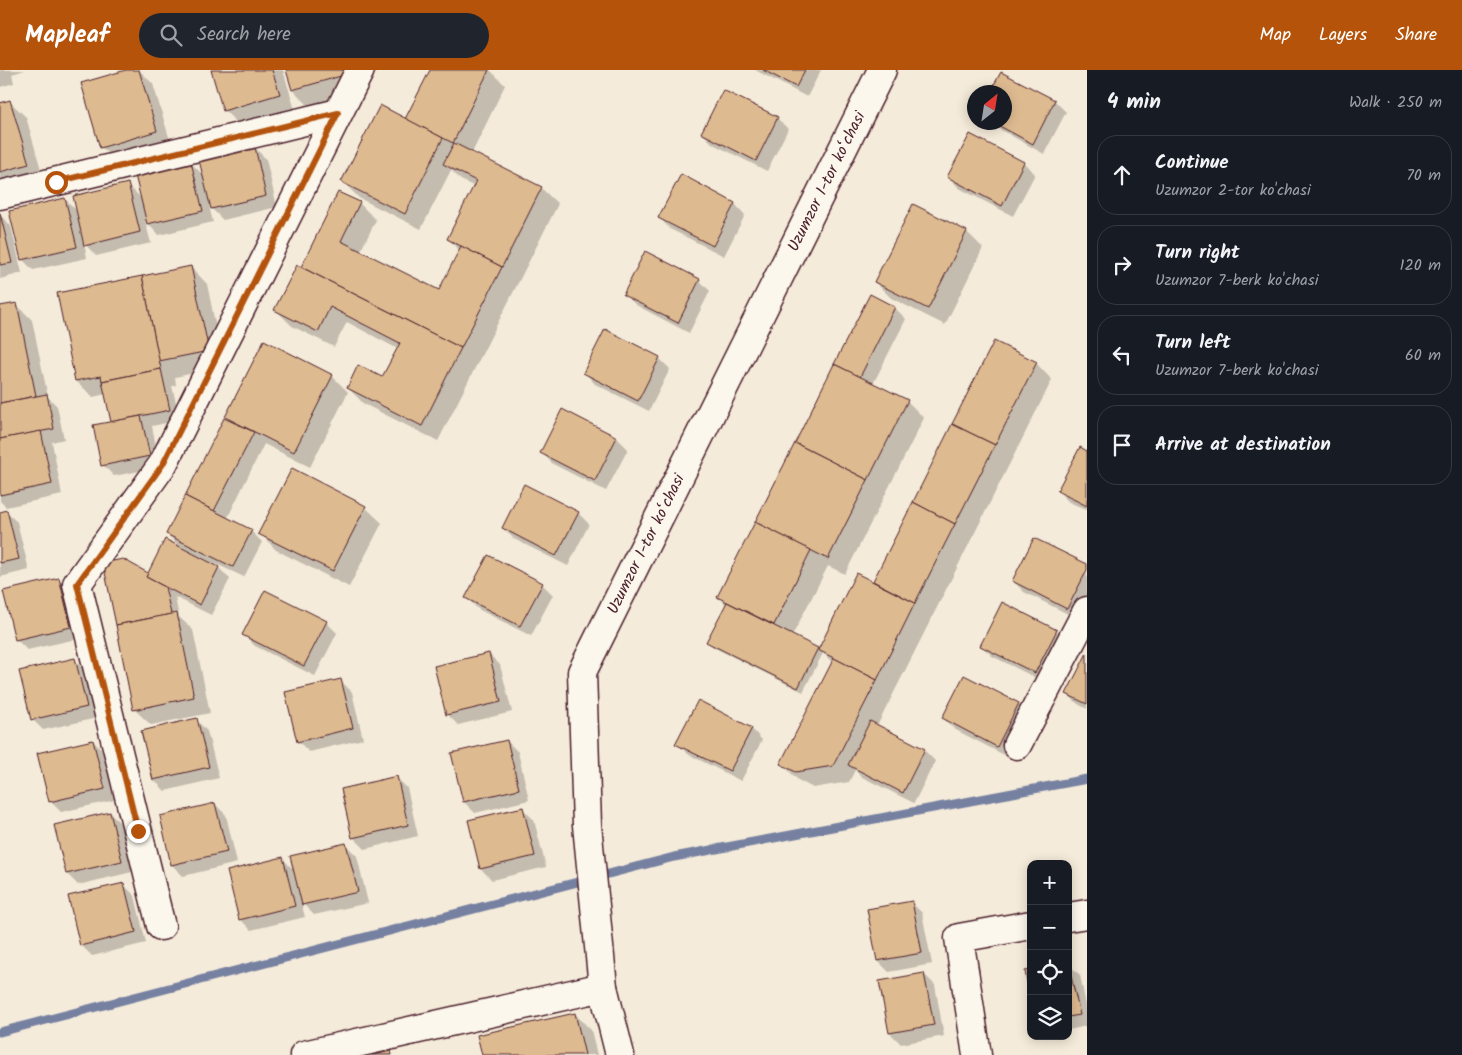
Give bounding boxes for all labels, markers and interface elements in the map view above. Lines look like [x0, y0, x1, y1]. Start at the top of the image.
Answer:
search box [139, 13, 489, 58]
text: Mapleaf [25, 16, 109, 55]
text: Search here [197, 20, 291, 50]
icon: search [157, 21, 185, 49]
text: Map [1260, 21, 1291, 50]
text: Layers [1319, 21, 1367, 50]
text: Share [1395, 21, 1437, 50]
north arrow [967, 85, 1012, 130]
text: 4 min [1107, 86, 1161, 119]
text: Walk · 250 m [1349, 90, 1442, 115]
street label: Uzumzor 1-tor ko‘chasi [781, 106, 872, 256]
text: Continue [1155, 148, 1228, 178]
icon: ahead [1108, 161, 1136, 189]
text: 70 m [1406, 163, 1441, 188]
route start [45, 171, 68, 194]
text: Uzumzor 2-tor ko'chasi [1155, 178, 1311, 203]
text: Turn right [1155, 238, 1240, 268]
icon: right [1108, 251, 1136, 279]
text: 120 m [1400, 253, 1441, 278]
text: Uzumzor 7-berk ko'chasi [1155, 268, 1318, 293]
text: Turn left [1155, 328, 1230, 358]
icon: left [1108, 341, 1136, 369]
text: 60 m [1405, 343, 1441, 368]
text: Uzumzor 7-berk ko'chasi [1155, 358, 1318, 383]
text: Arrive at destination [1155, 430, 1331, 460]
icon: arrive [1108, 431, 1136, 459]
street label: Uzumzor 1-tor ko‘chasi [600, 468, 692, 618]
route end [127, 820, 150, 843]
map controls [1027, 860, 1072, 1040]
button: + [1027, 860, 1072, 905]
button: − [1027, 905, 1072, 950]
button: locate [1027, 950, 1072, 995]
button: layers [1027, 995, 1072, 1040]

